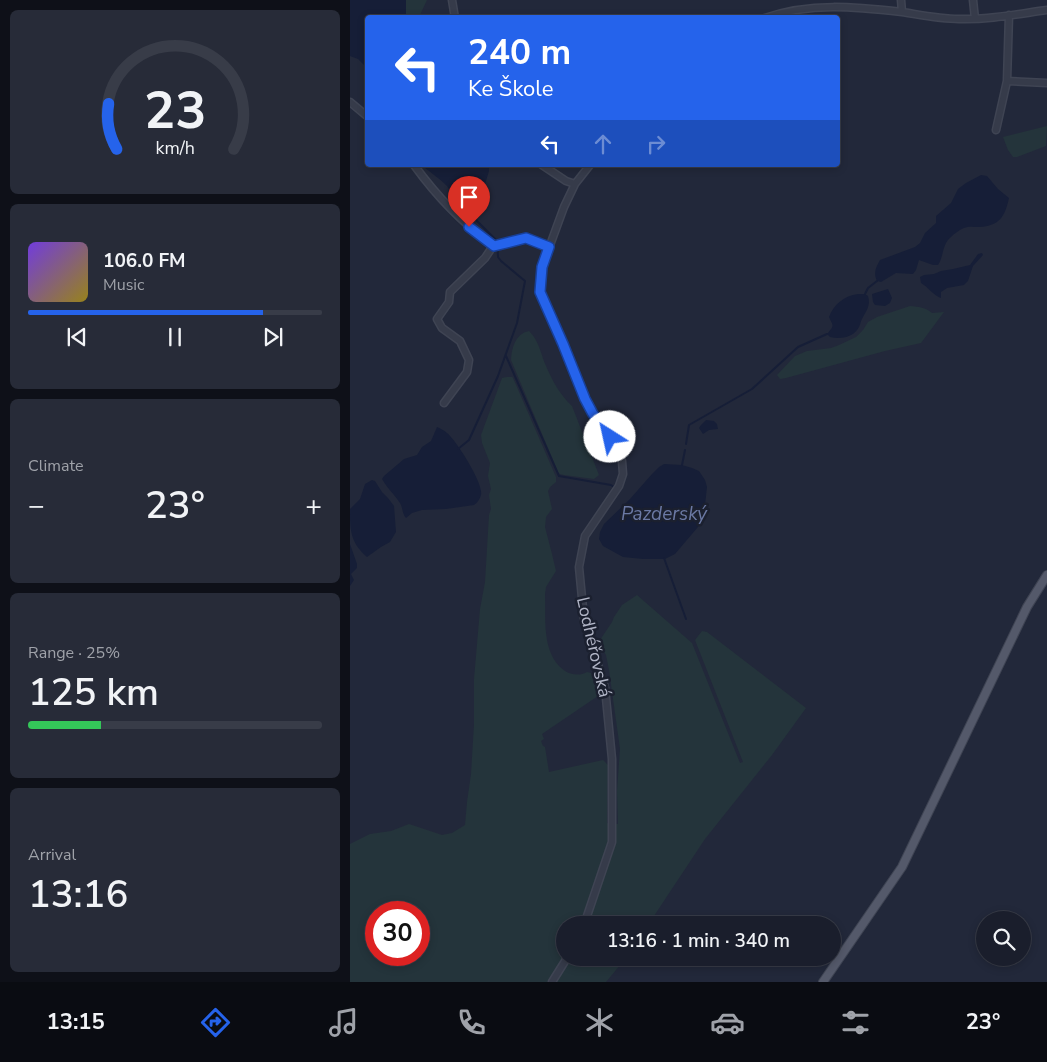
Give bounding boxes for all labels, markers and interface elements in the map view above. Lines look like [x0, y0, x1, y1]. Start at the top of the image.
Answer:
text: 240 m [468, 29, 571, 76]
icon: left [385, 35, 450, 100]
text: Ke Škole [468, 74, 553, 104]
text: 23 [144, 75, 206, 146]
icon: left [536, 130, 564, 158]
icon: ahead [589, 130, 617, 158]
icon: right [642, 130, 670, 158]
text: km/h [155, 136, 195, 160]
pin [448, 176, 490, 227]
icon: arrive [455, 183, 483, 211]
text: 106.0 FM [103, 248, 186, 274]
text: Music [103, 274, 144, 296]
icon: previous [63, 323, 91, 351]
icon: pause [161, 323, 189, 351]
icon: next [259, 323, 287, 351]
position arrow [583, 410, 635, 462]
text: Climate [28, 455, 83, 477]
text: 23° [145, 480, 205, 531]
text: − [28, 487, 45, 525]
text: + [305, 487, 322, 525]
water label: Pazderský [621, 501, 708, 527]
street label: Lodhéřovská [571, 594, 617, 700]
text: Range · 25% [28, 642, 120, 664]
text: 125 km [28, 667, 159, 718]
text: Arrival [28, 844, 76, 866]
text: 13:16 [28, 869, 128, 920]
speed limit sign: 30 [365, 901, 430, 966]
map controls [976, 911, 1031, 966]
button: search [976, 911, 1031, 966]
text: 13:16 · 1 min · 340 m [607, 928, 790, 954]
icon: directions [198, 1005, 233, 1040]
icon: music [326, 1005, 361, 1040]
icon: phone [454, 1005, 489, 1040]
icon: climate [582, 1005, 617, 1040]
icon: car [710, 1005, 745, 1040]
icon: filters [838, 1005, 873, 1040]
text: 13:15 [46, 1007, 105, 1037]
text: 23° [966, 1007, 1000, 1037]

